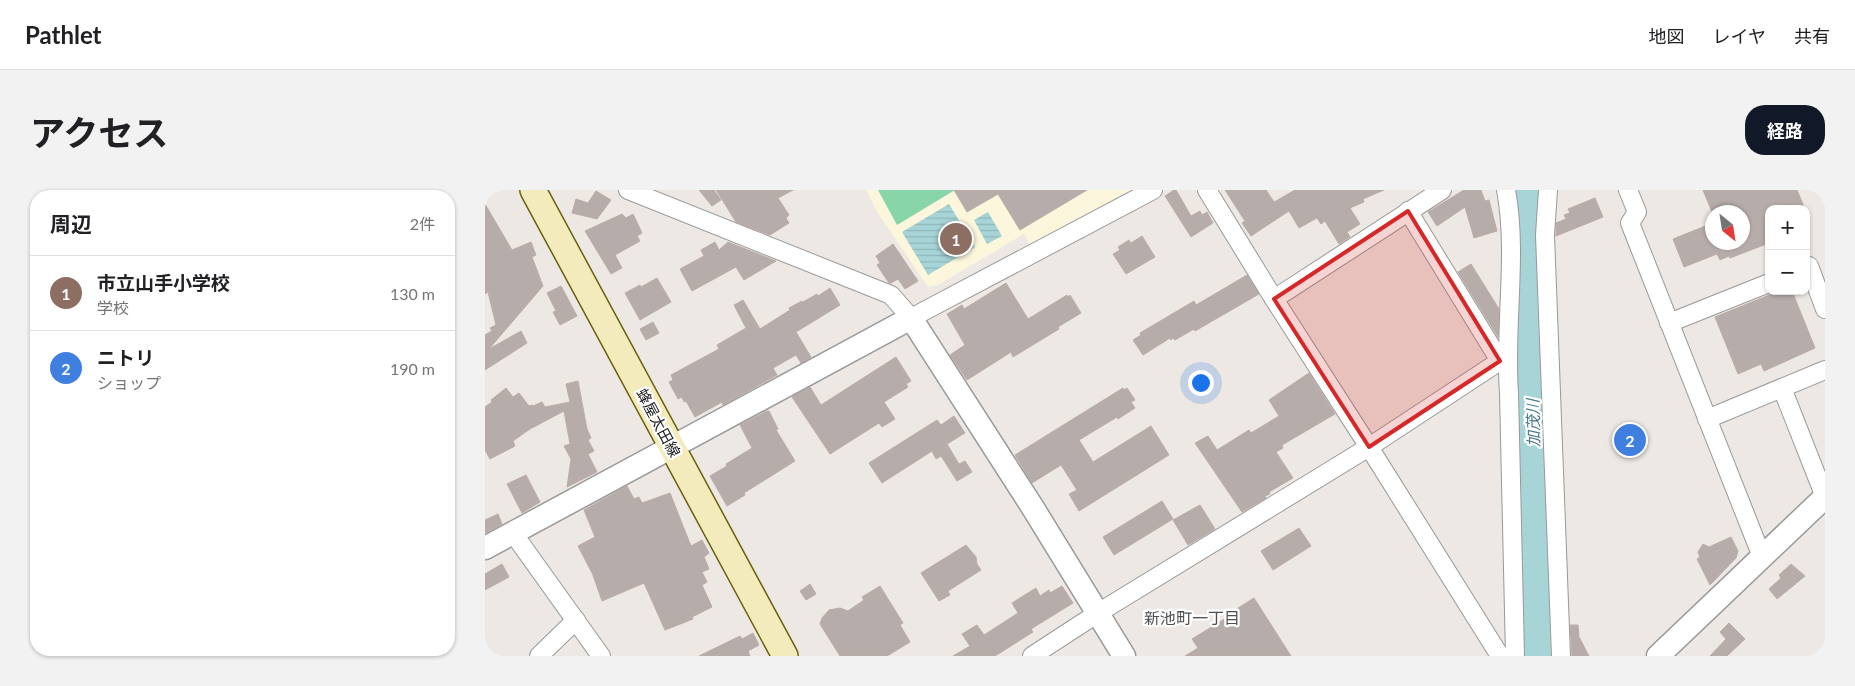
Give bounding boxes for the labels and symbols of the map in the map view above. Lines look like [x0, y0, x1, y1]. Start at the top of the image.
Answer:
north arrow [1705, 205, 1750, 250]
pin: 1 [940, 220, 972, 258]
your location [1188, 370, 1214, 396]
street label: 蜂屋太田線 [633, 385, 684, 460]
water label: 加茂川 [1523, 397, 1542, 447]
pin: 2 [1614, 421, 1646, 459]
district label: 新池町一丁目 [1144, 608, 1240, 627]

